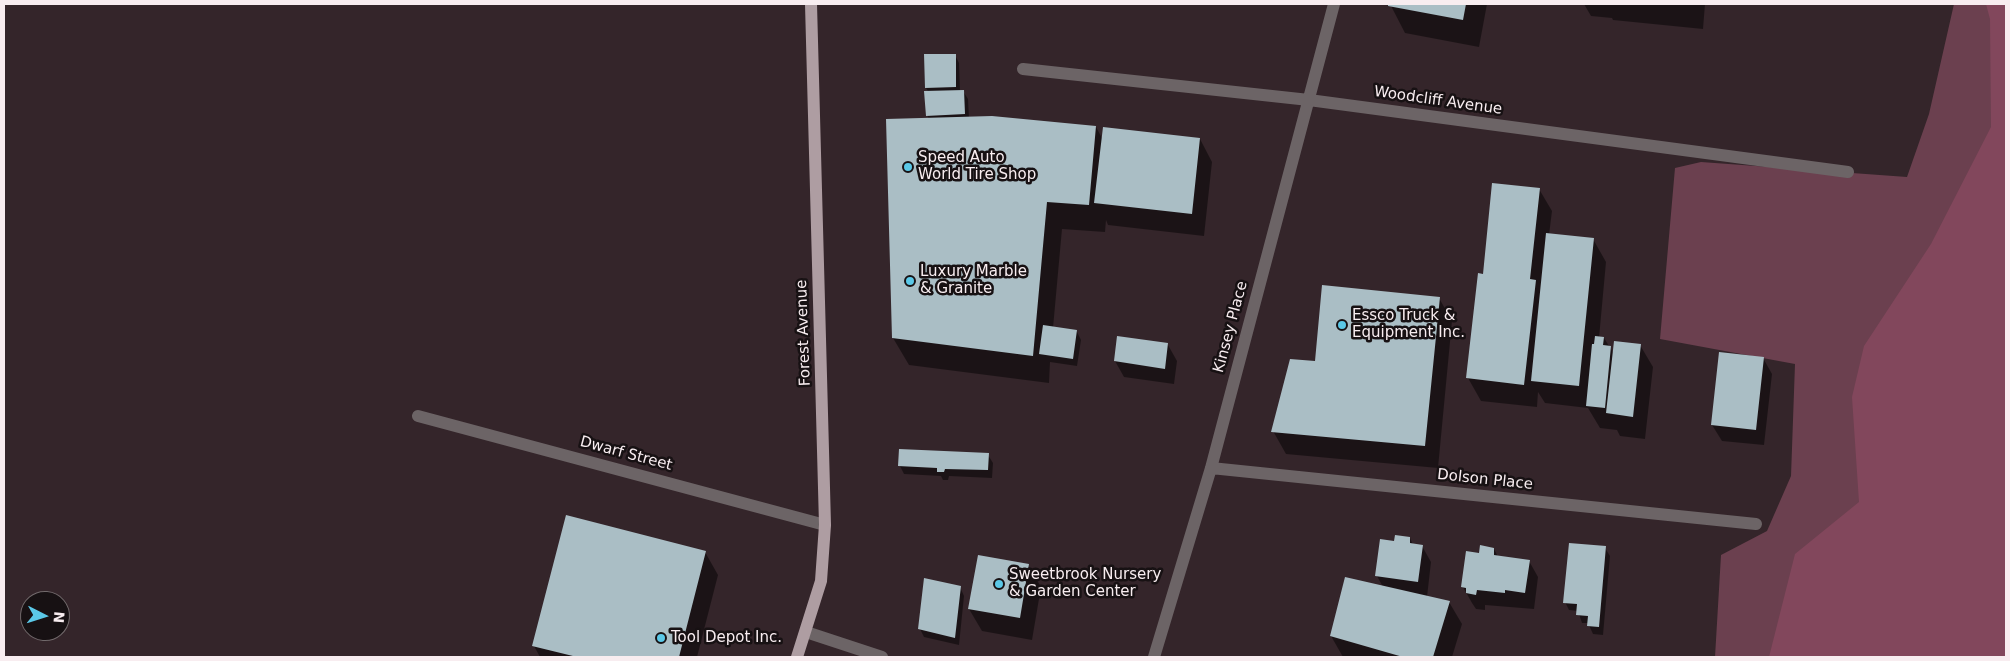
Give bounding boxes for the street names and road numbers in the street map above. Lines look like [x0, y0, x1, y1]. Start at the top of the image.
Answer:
street label: Woodcliff Avenue [1373, 83, 1503, 119]
street label: Forest Avenue [793, 279, 815, 387]
street label: Kinsey Place [1210, 279, 1252, 375]
street label: Dwarf Street [578, 433, 674, 475]
street label: Dolson Place [1436, 466, 1534, 494]

